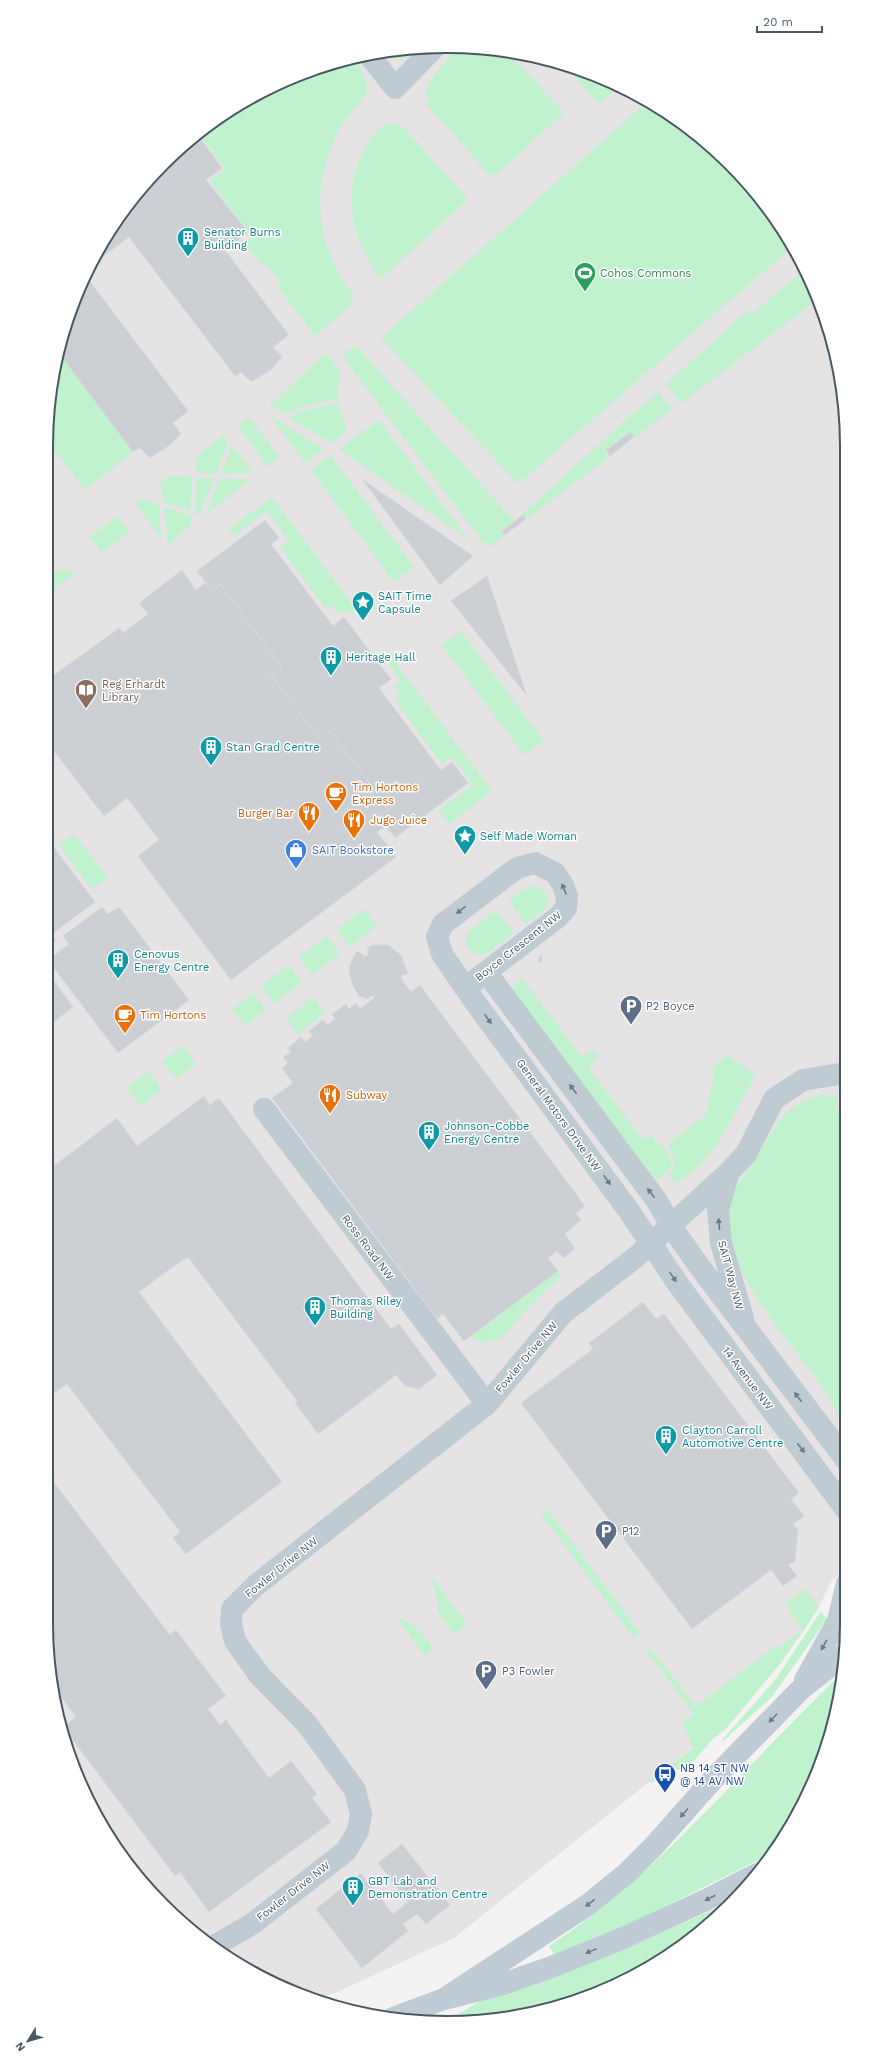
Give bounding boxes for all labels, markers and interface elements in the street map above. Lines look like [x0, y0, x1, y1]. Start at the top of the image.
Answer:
scale bar [757, 8, 822, 34]
text: 20 m [763, 15, 793, 29]
building icon: Senator Burns Building [175, 225, 201, 258]
place label: Senator Burns Building [204, 226, 281, 252]
sports icon: Cohos Commons [572, 260, 598, 293]
place label: Cohos Commons [600, 267, 692, 280]
place icon: SAIT Time Capsule [350, 589, 376, 622]
place label: SAIT Time Capsule [378, 590, 432, 616]
building icon: Heritage Hall [318, 644, 344, 677]
place label: Heritage Hall [346, 651, 416, 664]
library icon: Reg Erhardt Library [73, 677, 99, 710]
place label: Reg Erhardt Library [102, 678, 166, 704]
building icon: Stan Grad Centre [198, 734, 224, 767]
place label: Stan Grad Centre [226, 741, 320, 754]
cafe icon: Tim Hortons Express [323, 780, 349, 813]
place label: Tim Hortons Express [352, 781, 418, 807]
restaurant icon: Burger Bar [296, 800, 322, 833]
place label: Burger Bar [238, 807, 295, 820]
restaurant icon: Jugo Juice [341, 807, 367, 840]
place label: Jugo Juice [370, 814, 427, 827]
place icon: Self Made Woman [452, 823, 478, 856]
place label: Self Made Woman [480, 830, 577, 843]
shop icon: SAIT Bookstore [283, 837, 309, 870]
place label: SAIT Bookstore [312, 844, 394, 857]
one-way arrow [561, 882, 567, 894]
one-way arrow [455, 906, 466, 914]
street label: Boyce Crescent NW [473, 908, 564, 984]
building icon: Cenovus Energy Centre [105, 947, 131, 980]
place label: Cenovus Energy Centre [134, 948, 209, 974]
parking icon: P2 Boyce [618, 993, 644, 1026]
place label: P2 Boyce [646, 1000, 695, 1013]
cafe icon: Tim Hortons [112, 1002, 138, 1035]
place label: Tim Hortons [140, 1009, 206, 1022]
one-way arrow [484, 1014, 492, 1025]
street label: General Motors Drive NW [514, 1057, 604, 1174]
restaurant icon: Subway [317, 1082, 343, 1115]
one-way arrow [569, 1083, 577, 1094]
place label: Subway [346, 1089, 387, 1102]
building icon: Johnson-Cobbe Energy Centre [416, 1119, 442, 1152]
place label: Johnson-Cobbe Energy Centre [444, 1120, 529, 1146]
one-way arrow [603, 1175, 611, 1186]
one-way arrow [647, 1187, 655, 1198]
street label: Ross Road NW [339, 1212, 397, 1283]
one-way arrow [716, 1217, 723, 1230]
street label: SAIT Way NW [715, 1239, 746, 1312]
one-way arrow [669, 1271, 677, 1282]
building icon: Thomas Riley Building [302, 1294, 328, 1327]
place label: Thomas Riley Building [330, 1295, 402, 1321]
street label: Fowler Drive NW [493, 1319, 560, 1396]
street label: 14 Avenue NW [720, 1344, 776, 1413]
one-way arrow [793, 1391, 802, 1402]
building icon: Clayton Carroll Automotive Centre [653, 1423, 679, 1456]
place label: Clayton Carroll Automotive Centre [682, 1424, 783, 1450]
one-way arrow [796, 1443, 805, 1454]
parking icon: P12 [593, 1518, 619, 1551]
place label: P12 [622, 1525, 639, 1538]
street label: Fowler Drive NW [243, 1534, 320, 1601]
one-way arrow [821, 1639, 828, 1651]
parking icon: P3 Fowler [473, 1658, 499, 1691]
place label: P3 Fowler [502, 1665, 555, 1678]
one-way arrow [768, 1713, 778, 1723]
bus stop icon: NB 14 ST NW @ 14 AV NW [652, 1761, 678, 1794]
place label: NB 14 ST NW @ 14 AV NW [680, 1762, 749, 1788]
one-way arrow [679, 1807, 688, 1818]
street label: Fowler Drive NW [254, 1859, 333, 1924]
building icon: GBT Lab and Demonstration Centre [340, 1874, 366, 1907]
place label: GBT Lab and Demonstration Centre [368, 1875, 488, 1901]
one-way arrow [704, 1895, 715, 1902]
one-way arrow [585, 1898, 596, 1907]
one-way arrow [584, 1949, 596, 1955]
north arrow [8, 2021, 48, 2061]
text: N [13, 2040, 28, 2054]

